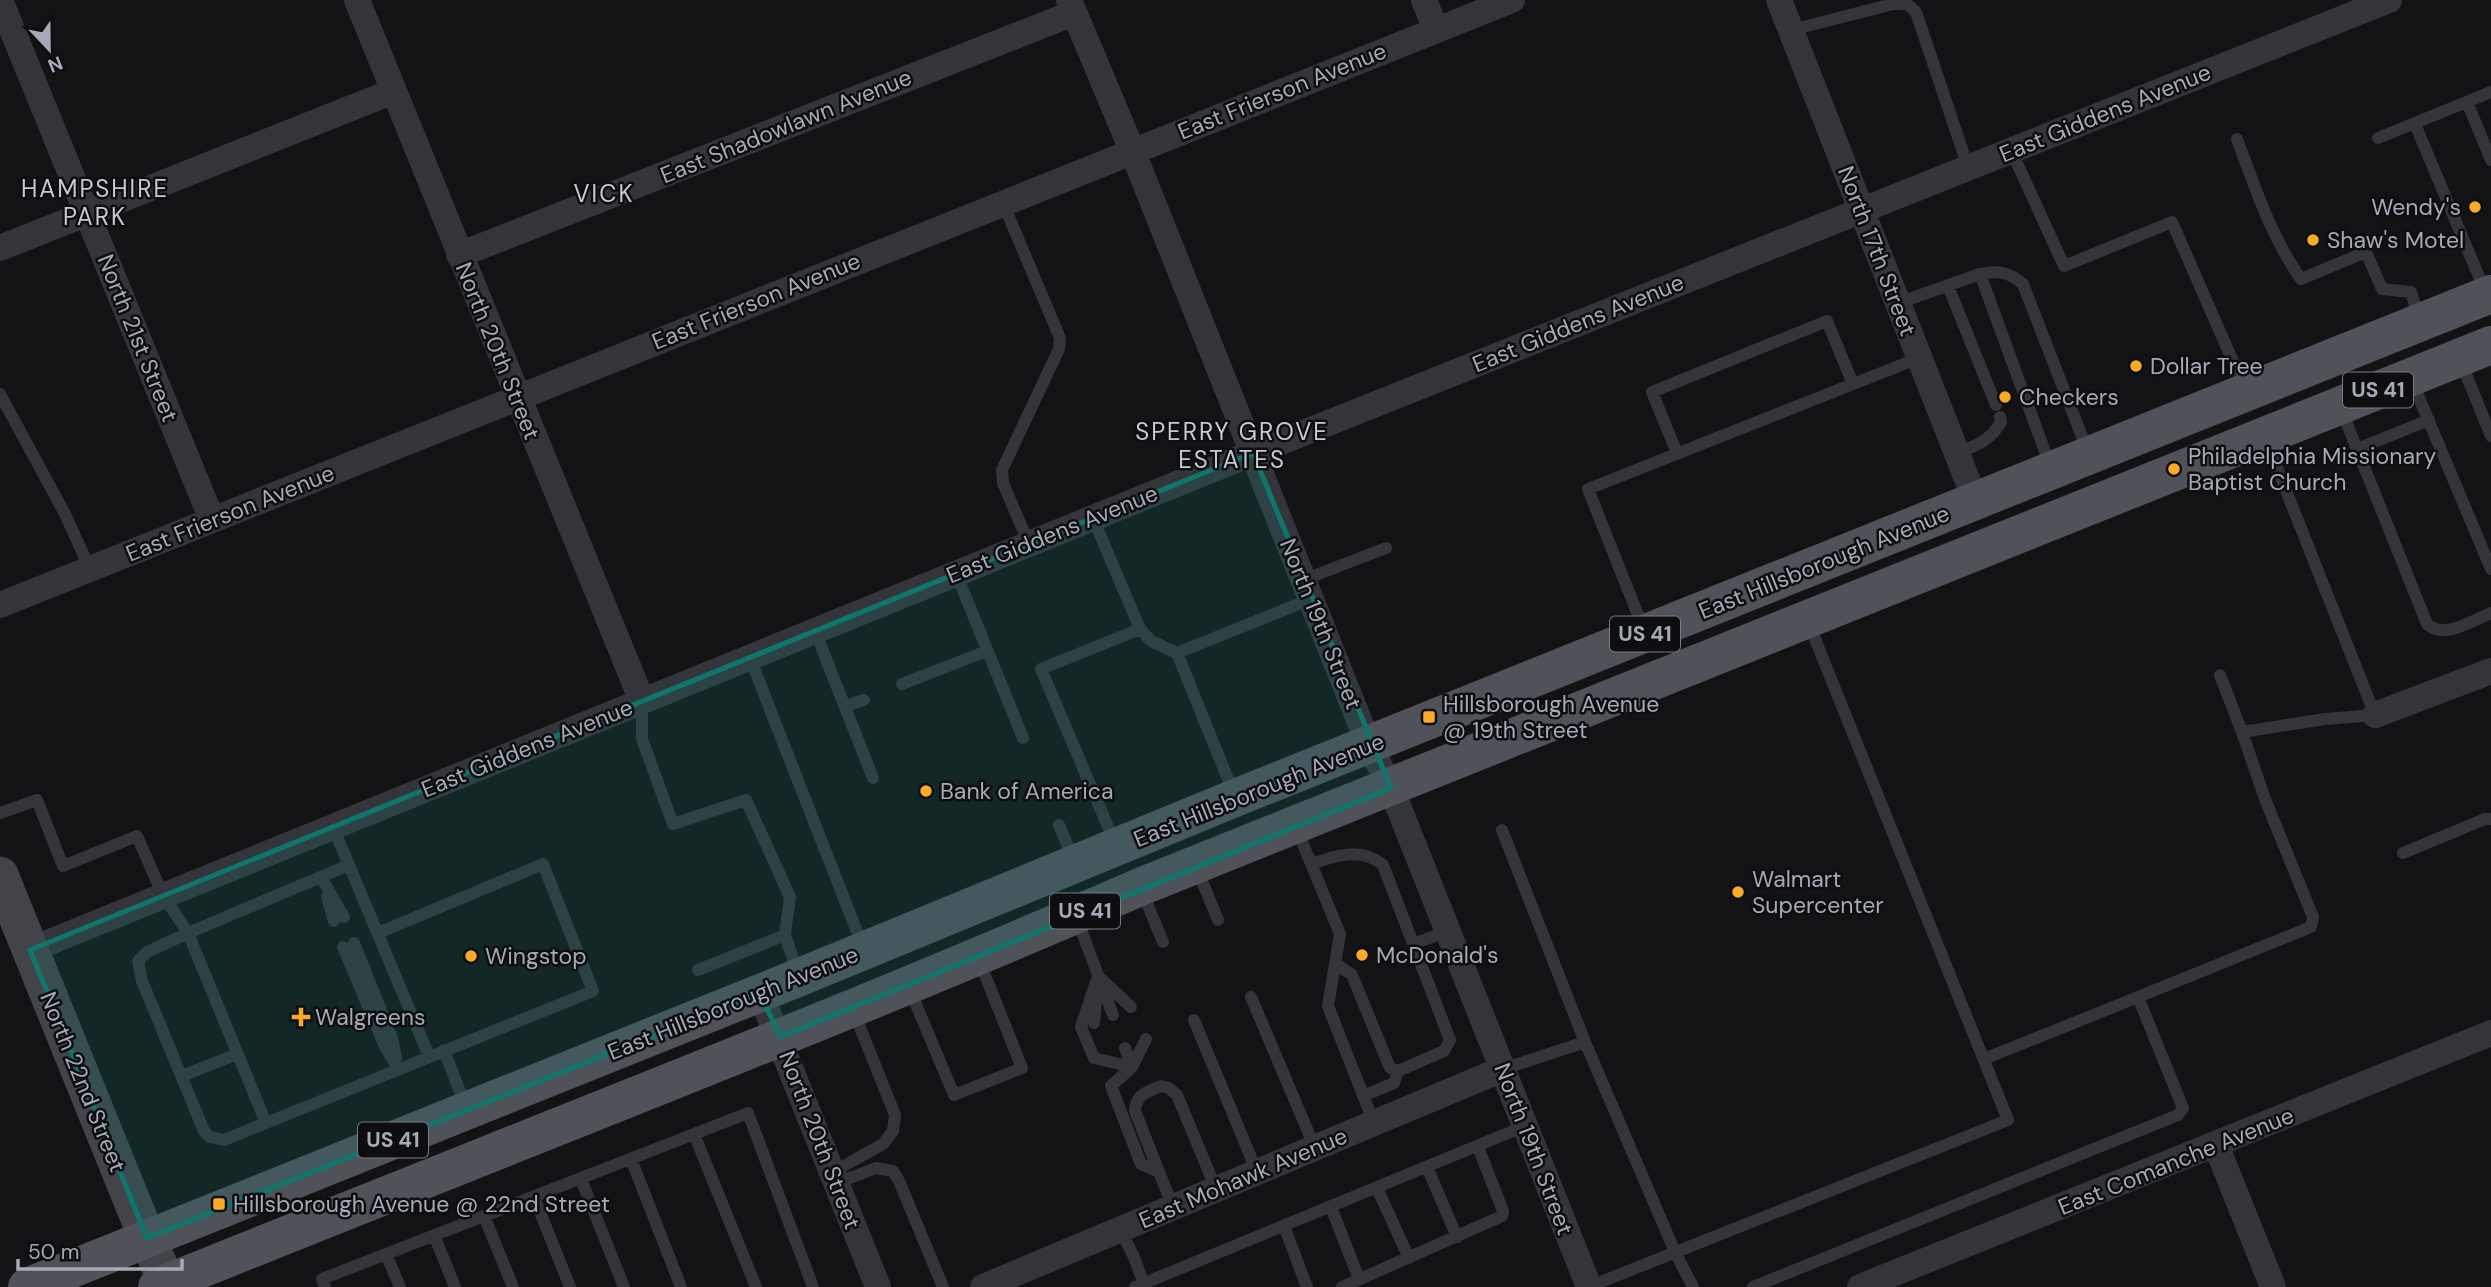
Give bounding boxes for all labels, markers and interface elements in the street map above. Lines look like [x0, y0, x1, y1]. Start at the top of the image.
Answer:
north arrow [14, 14, 84, 84]
street label: East Frierson Avenue [1173, 35, 1391, 147]
text: N [44, 50, 66, 78]
street label: East Giddens Avenue [1995, 57, 2215, 169]
street label: East Shadowlawn Avenue [656, 62, 916, 190]
street label: North 17th Street [1831, 162, 1923, 340]
district label: HAMPSHIRE PARK [21, 173, 169, 232]
district label: VICK [574, 178, 634, 209]
place label: Wendy's [2371, 192, 2461, 222]
marker: Wendy's [2467, 199, 2483, 215]
place label: Shaw's Motel [2327, 225, 2464, 255]
marker: Shaw's Motel [2305, 232, 2321, 248]
street label: East Frierson Avenue [647, 245, 865, 357]
street label: North 21st Street [91, 250, 185, 426]
street label: North 20th Street [449, 258, 547, 444]
street label: East Giddens Avenue [1468, 267, 1688, 379]
place label: Dollar Tree [2150, 351, 2263, 381]
marker: Dollar Tree [2128, 358, 2144, 374]
road number: US 41 [2343, 372, 2413, 408]
place label: Checkers [2019, 382, 2119, 412]
marker: Checkers [1997, 389, 2013, 405]
district label: SPERRY GROVE ESTATES [1135, 416, 1329, 475]
place label: Philadelphia Missionary Baptist Church [2188, 441, 2436, 497]
street label: East Frierson Avenue [121, 457, 339, 569]
marker: Philadelphia Missionary Baptist Church [2166, 461, 2182, 477]
street label: East Giddens Avenue [942, 478, 1162, 590]
street label: East Hillsborough Avenue [1694, 498, 1954, 626]
street label: North 19th Street [1273, 534, 1369, 714]
road number: US 41 [1610, 616, 1680, 652]
place label: Hillsborough Avenue @ 19th Street [1443, 689, 1659, 745]
street label: East Giddens Avenue [417, 692, 637, 804]
marker: Hillsborough Avenue @ 19th Street [1421, 709, 1437, 725]
street label: East Hillsborough Avenue [1129, 726, 1389, 854]
place label: Bank of America [940, 776, 1113, 806]
marker: Bank of America [918, 783, 934, 799]
place label: Walmart Supercenter [1752, 864, 1884, 920]
marker: Walmart Supercenter [1730, 884, 1746, 900]
road number: US 41 [1050, 894, 1120, 928]
street label: East Hillsborough Avenue [603, 939, 863, 1067]
place label: McDonald's [1376, 940, 1498, 970]
place label: Wingstop [485, 941, 587, 971]
marker: McDonald's [1354, 947, 1370, 963]
marker: Wingstop [463, 948, 479, 964]
street label: North 22nd Street [33, 987, 133, 1177]
place label: Walgreens [315, 1002, 426, 1032]
marker: Walgreens [293, 1009, 309, 1025]
street label: North 20th Street [772, 1047, 868, 1233]
street label: North 19th Street [1487, 1059, 1581, 1239]
street label: East Comanche Avenue [2054, 1100, 2298, 1222]
street label: East Mohawk Avenue [1134, 1121, 1352, 1235]
road number: US 41 [358, 1122, 428, 1158]
place label: Hillsborough Avenue @ 22nd Street [233, 1189, 610, 1219]
marker: Hillsborough Avenue @ 22nd Street [211, 1196, 227, 1212]
scale bar [18, 1228, 182, 1272]
text: 50 m [28, 1238, 79, 1266]

